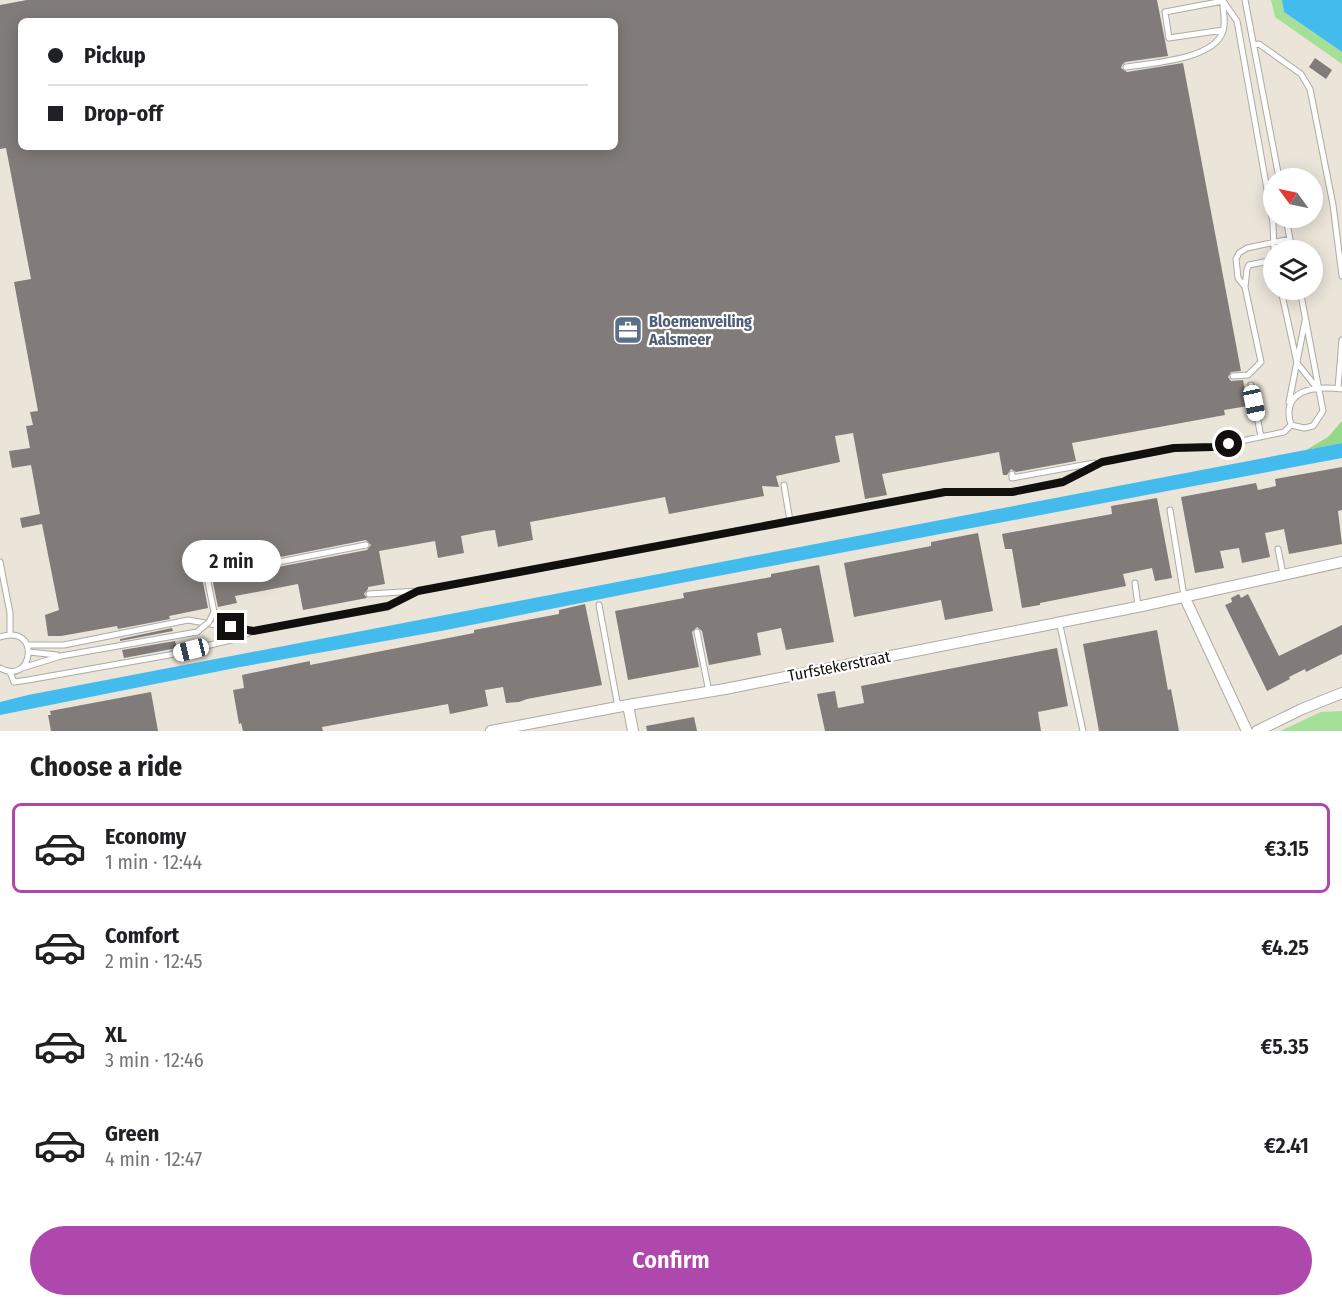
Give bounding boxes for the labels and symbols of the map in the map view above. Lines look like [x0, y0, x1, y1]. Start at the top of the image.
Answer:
north arrow [1263, 168, 1323, 228]
place label: Bloemenveiling Aalsmeer [648, 312, 752, 349]
office icon: Bloemenveiling Aalsmeer [612, 314, 644, 346]
car [1241, 384, 1267, 422]
route start [1215, 430, 1242, 457]
callout: 2 min [182, 540, 280, 582]
route end [217, 613, 244, 640]
car [171, 637, 211, 663]
street label: Turfstekerstraat [786, 647, 893, 685]

